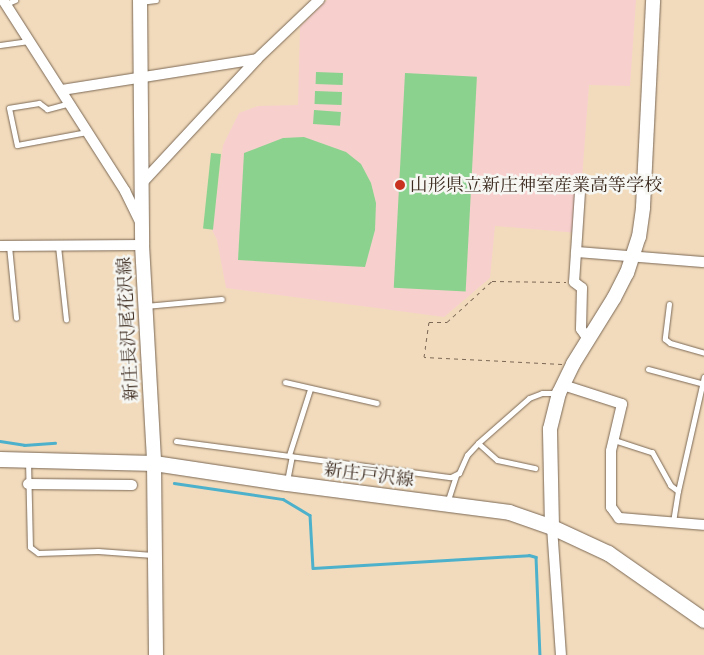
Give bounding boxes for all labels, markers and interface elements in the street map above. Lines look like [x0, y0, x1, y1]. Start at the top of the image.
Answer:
place label: 山形県立新庄神室産業高等学校 [410, 174, 662, 196]
marker: 山形県立新庄神室産業高等学校 [394, 179, 406, 191]
street label: 新庄長沢尾花沢線 [113, 257, 143, 401]
street label: 新庄戸沢線 [323, 459, 415, 491]

